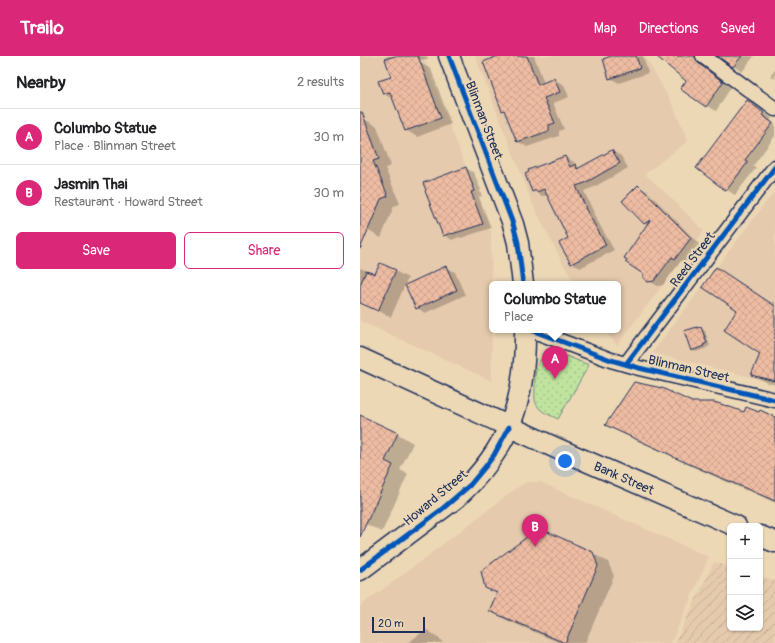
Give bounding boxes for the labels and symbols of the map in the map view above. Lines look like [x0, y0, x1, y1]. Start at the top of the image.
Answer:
street label: Blinman Street [462, 79, 507, 162]
street label: Reed Street [667, 228, 719, 290]
pin: A [542, 346, 568, 379]
street label: Blinman Street [647, 352, 732, 386]
your location [555, 451, 575, 471]
street label: Bank Street [591, 458, 657, 499]
street label: Howard Street [400, 466, 472, 529]
pin: B [522, 514, 548, 547]
scale bar [372, 615, 425, 634]

